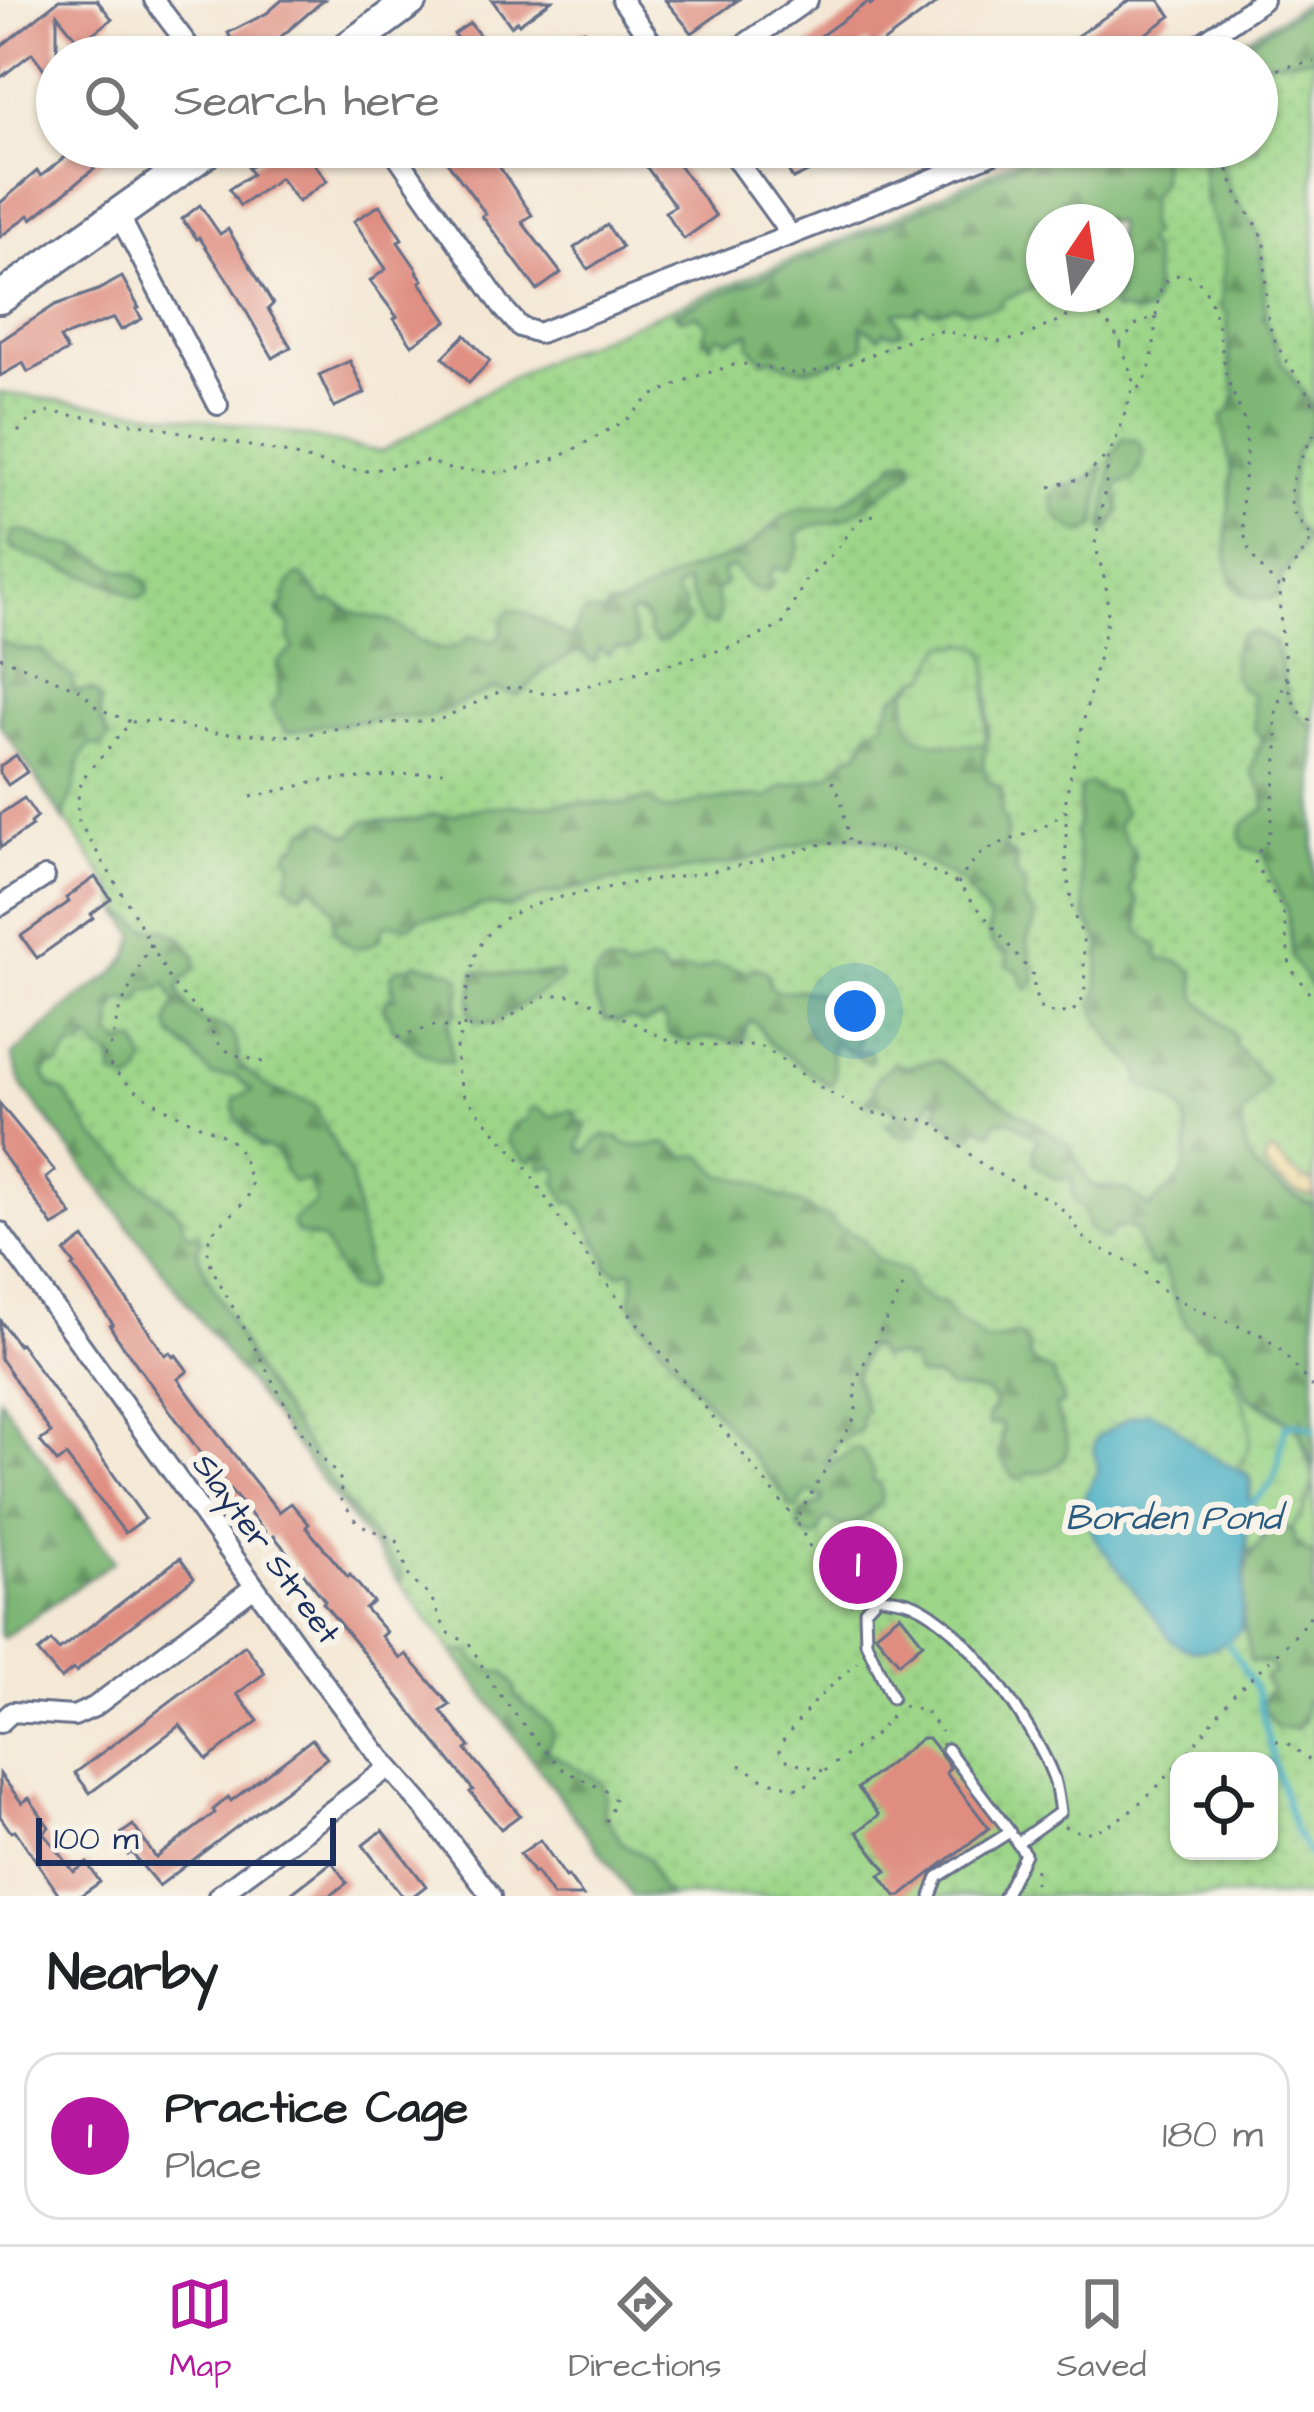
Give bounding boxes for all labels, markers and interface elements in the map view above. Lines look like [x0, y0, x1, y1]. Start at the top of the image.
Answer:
search box [36, 36, 1278, 168]
icon: search [78, 69, 144, 135]
text: Search here [174, 71, 440, 133]
north arrow [1026, 204, 1134, 312]
your location [825, 981, 885, 1041]
street label: Slayter Street [180, 1444, 351, 1654]
water label: Borden Pond [1065, 1493, 1287, 1544]
pin: 1 [819, 1520, 897, 1610]
map controls [1170, 1752, 1278, 1860]
button: locate [1170, 1752, 1278, 1860]
scale bar [36, 1812, 336, 1865]
text: 100 m [54, 1816, 139, 1862]
text: Nearby [48, 1939, 218, 2010]
text: Practice Cage [165, 2078, 468, 2140]
text: 1 [88, 2109, 93, 2163]
text: 180 m [1162, 2109, 1263, 2163]
text: Place [165, 2140, 262, 2194]
tab: Map [167, 2271, 233, 2389]
tab: Directions [568, 2271, 722, 2389]
tab: Saved [1057, 2271, 1147, 2389]

